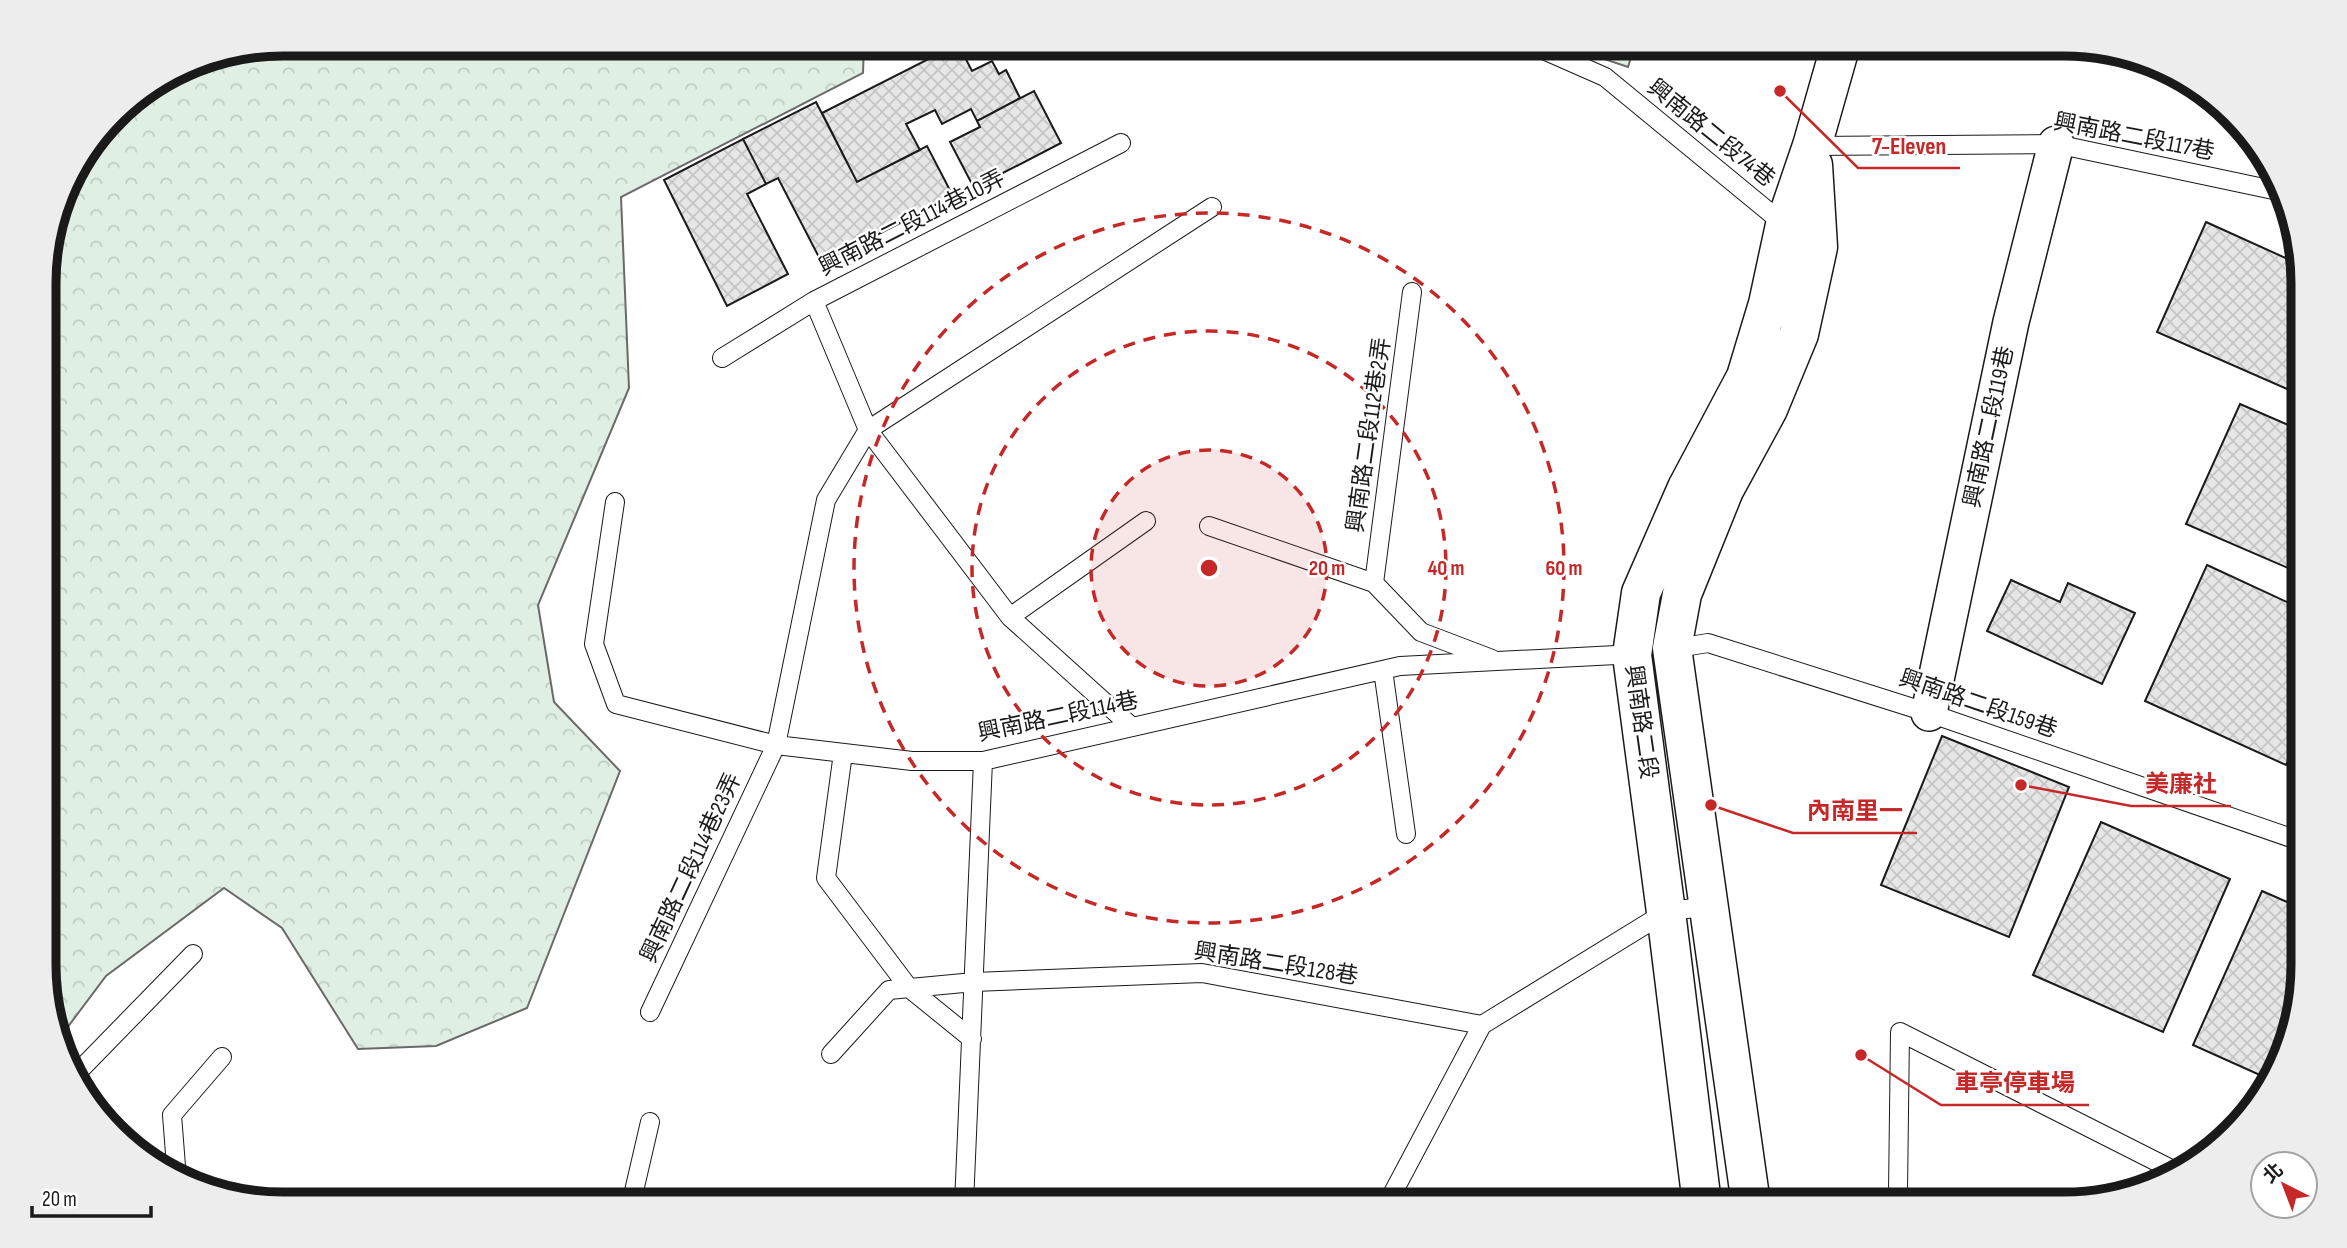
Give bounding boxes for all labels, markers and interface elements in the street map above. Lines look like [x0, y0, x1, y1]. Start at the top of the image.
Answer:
street label: 興南路二段74巷 [1642, 73, 1780, 193]
street label: 興南路二段117巷 [2051, 108, 2217, 166]
callout: 7-Eleven [1858, 123, 1960, 168]
text: 7-Eleven [1872, 132, 1946, 161]
street label: 興南路二段114巷10弄 [814, 164, 1010, 282]
street label: 興南路二段112巷2弄 [1341, 336, 1397, 534]
street label: 興南路二段119巷 [1958, 344, 2020, 510]
centre of rings [1197, 556, 1221, 580]
text: 20 m [1309, 556, 1345, 581]
text: 40 m [1428, 556, 1464, 581]
text: 60 m [1545, 556, 1583, 581]
street label: 興南路二段 [1619, 663, 1663, 781]
street label: 興南路二段159巷 [1895, 664, 2061, 744]
street label: 興南路二段114巷 [975, 686, 1141, 748]
callout: 美廉社 [2131, 761, 2231, 806]
street label: 興南路二段114巷23弄 [635, 769, 747, 967]
text: 美廉社 [2145, 770, 2217, 799]
callout: 內南里一 [1793, 788, 1917, 833]
text: 內南里一 [1807, 797, 1903, 826]
street label: 興南路二段128巷 [1192, 937, 1360, 991]
callout: 車亭停車場 [1941, 1060, 2089, 1105]
text: 車亭停車場 [1955, 1069, 2075, 1098]
north arrow [2249, 1150, 2319, 1220]
text: 北 [2259, 1159, 2288, 1188]
scale bar [32, 1174, 150, 1218]
text: 20 m [42, 1187, 77, 1212]

